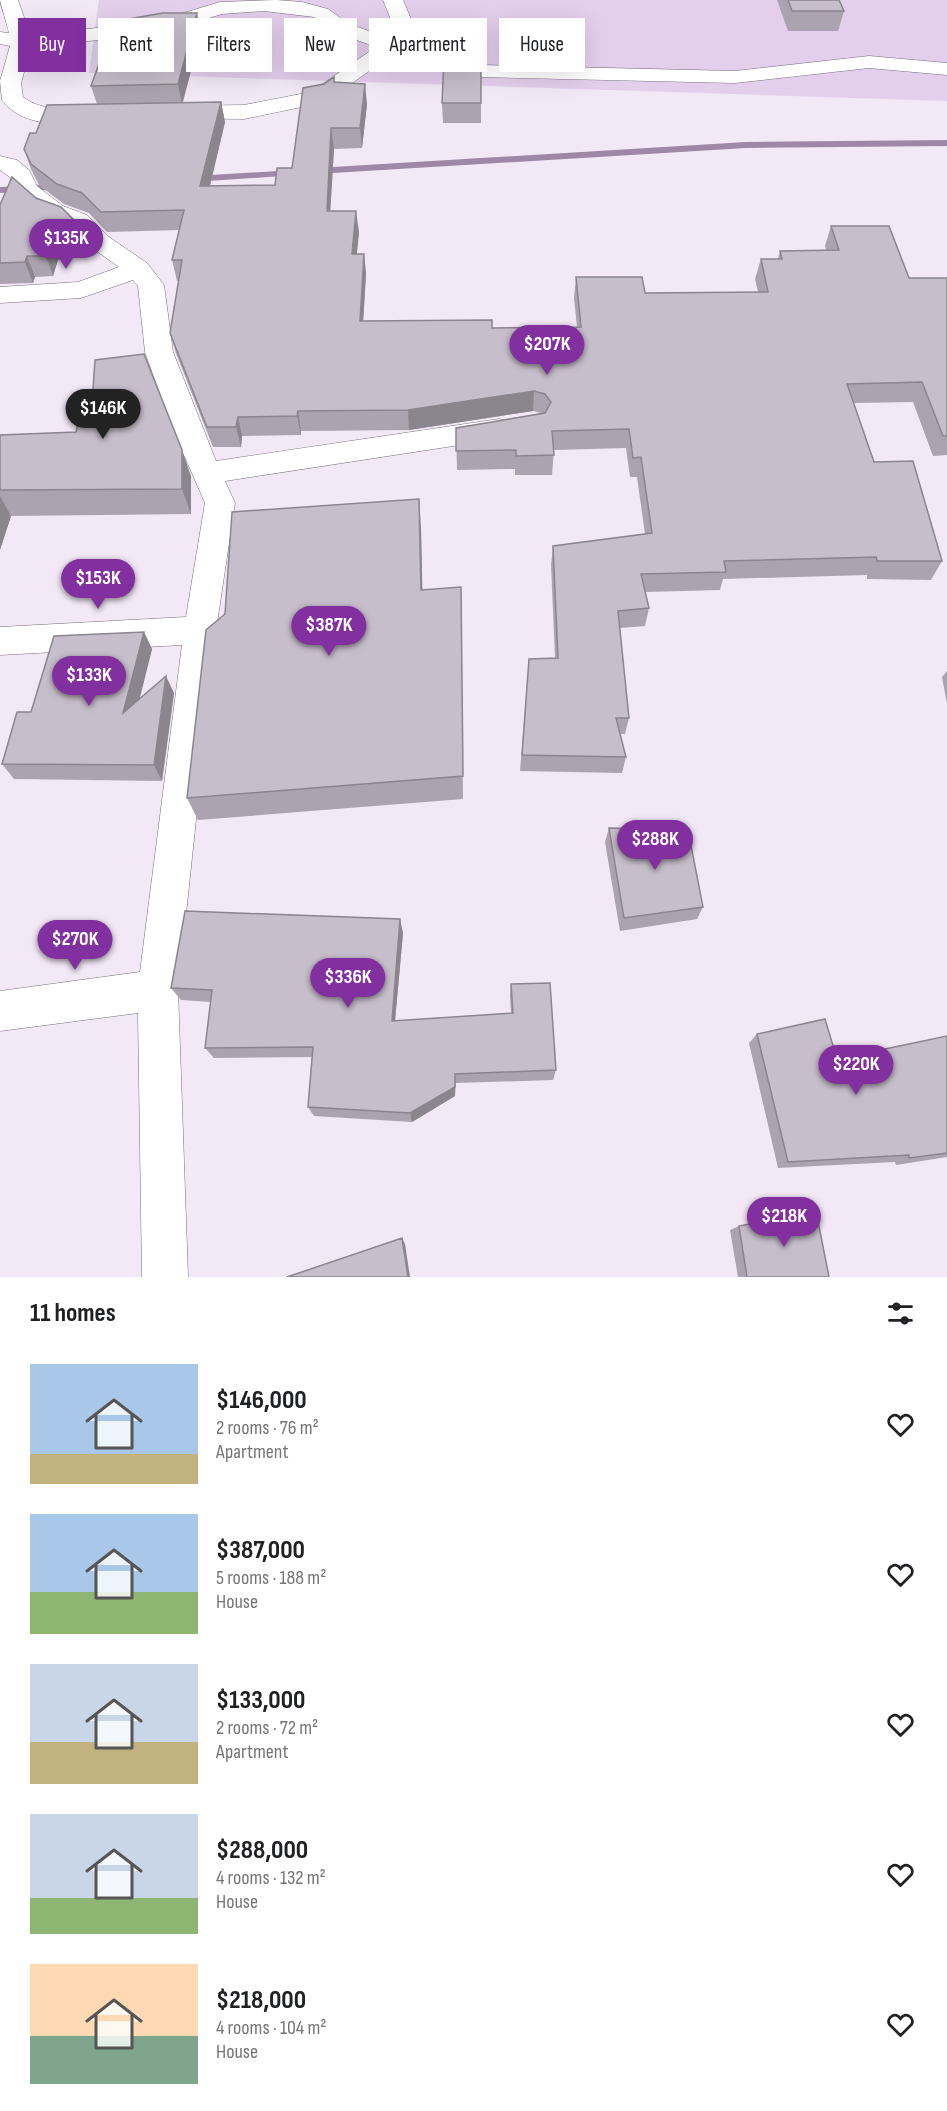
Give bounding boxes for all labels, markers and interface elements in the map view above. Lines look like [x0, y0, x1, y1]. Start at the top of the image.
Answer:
chip: Buy [18, 18, 86, 72]
chip: Rent [98, 18, 174, 72]
chip: Filters [186, 18, 272, 72]
chip: New [284, 18, 357, 72]
chip: Apartment [369, 18, 487, 72]
chip: House [499, 18, 585, 72]
pin: $135K [24, 219, 108, 270]
text: $135K [43, 226, 89, 250]
pin: $207K [505, 325, 589, 376]
text: $207K [523, 332, 571, 356]
pin: $146K [61, 389, 145, 440]
text: $146K [80, 396, 126, 420]
pin: $153K [56, 559, 140, 610]
text: $153K [75, 566, 121, 590]
pin: $387K [287, 606, 371, 657]
text: $387K [305, 613, 353, 637]
pin: $133K [47, 656, 131, 707]
text: $133K [66, 663, 112, 687]
pin: $288K [613, 820, 697, 871]
text: $288K [631, 827, 679, 851]
pin: $270K [33, 920, 117, 971]
text: $270K [51, 927, 99, 951]
pin: $336K [306, 958, 390, 1009]
text: $336K [324, 965, 372, 989]
pin: $220K [814, 1045, 898, 1096]
text: $220K [832, 1052, 880, 1076]
pin: $218K [742, 1197, 826, 1248]
text: $218K [761, 1204, 807, 1228]
icon: filters [884, 1297, 917, 1330]
text: 11 homes [30, 1298, 116, 1329]
text: $146,000 [216, 1385, 307, 1416]
icon: home [78, 1388, 150, 1460]
icon: heart [884, 1408, 917, 1441]
text: 2 rooms · 76 m² [216, 1416, 319, 1440]
text: Apartment [216, 1440, 289, 1464]
text: $387,000 [216, 1535, 305, 1566]
icon: home [78, 1538, 150, 1610]
icon: heart [884, 1558, 917, 1591]
text: 5 rooms · 188 m² [216, 1566, 326, 1590]
text: House [216, 1590, 258, 1614]
text: $133,000 [216, 1685, 306, 1716]
icon: home [78, 1688, 150, 1760]
icon: heart [884, 1708, 917, 1741]
text: 2 rooms · 72 m² [216, 1716, 318, 1740]
text: Apartment [216, 1740, 289, 1764]
text: $288,000 [216, 1835, 308, 1866]
icon: home [78, 1838, 150, 1910]
icon: heart [884, 1858, 917, 1891]
text: 4 rooms · 132 m² [216, 1866, 326, 1890]
text: House [216, 1890, 258, 1914]
text: $218,000 [216, 1985, 306, 2016]
icon: home [78, 1988, 150, 2060]
icon: heart [884, 2008, 917, 2041]
text: 4 rooms · 104 m² [216, 2016, 326, 2040]
text: House [216, 2040, 258, 2064]

